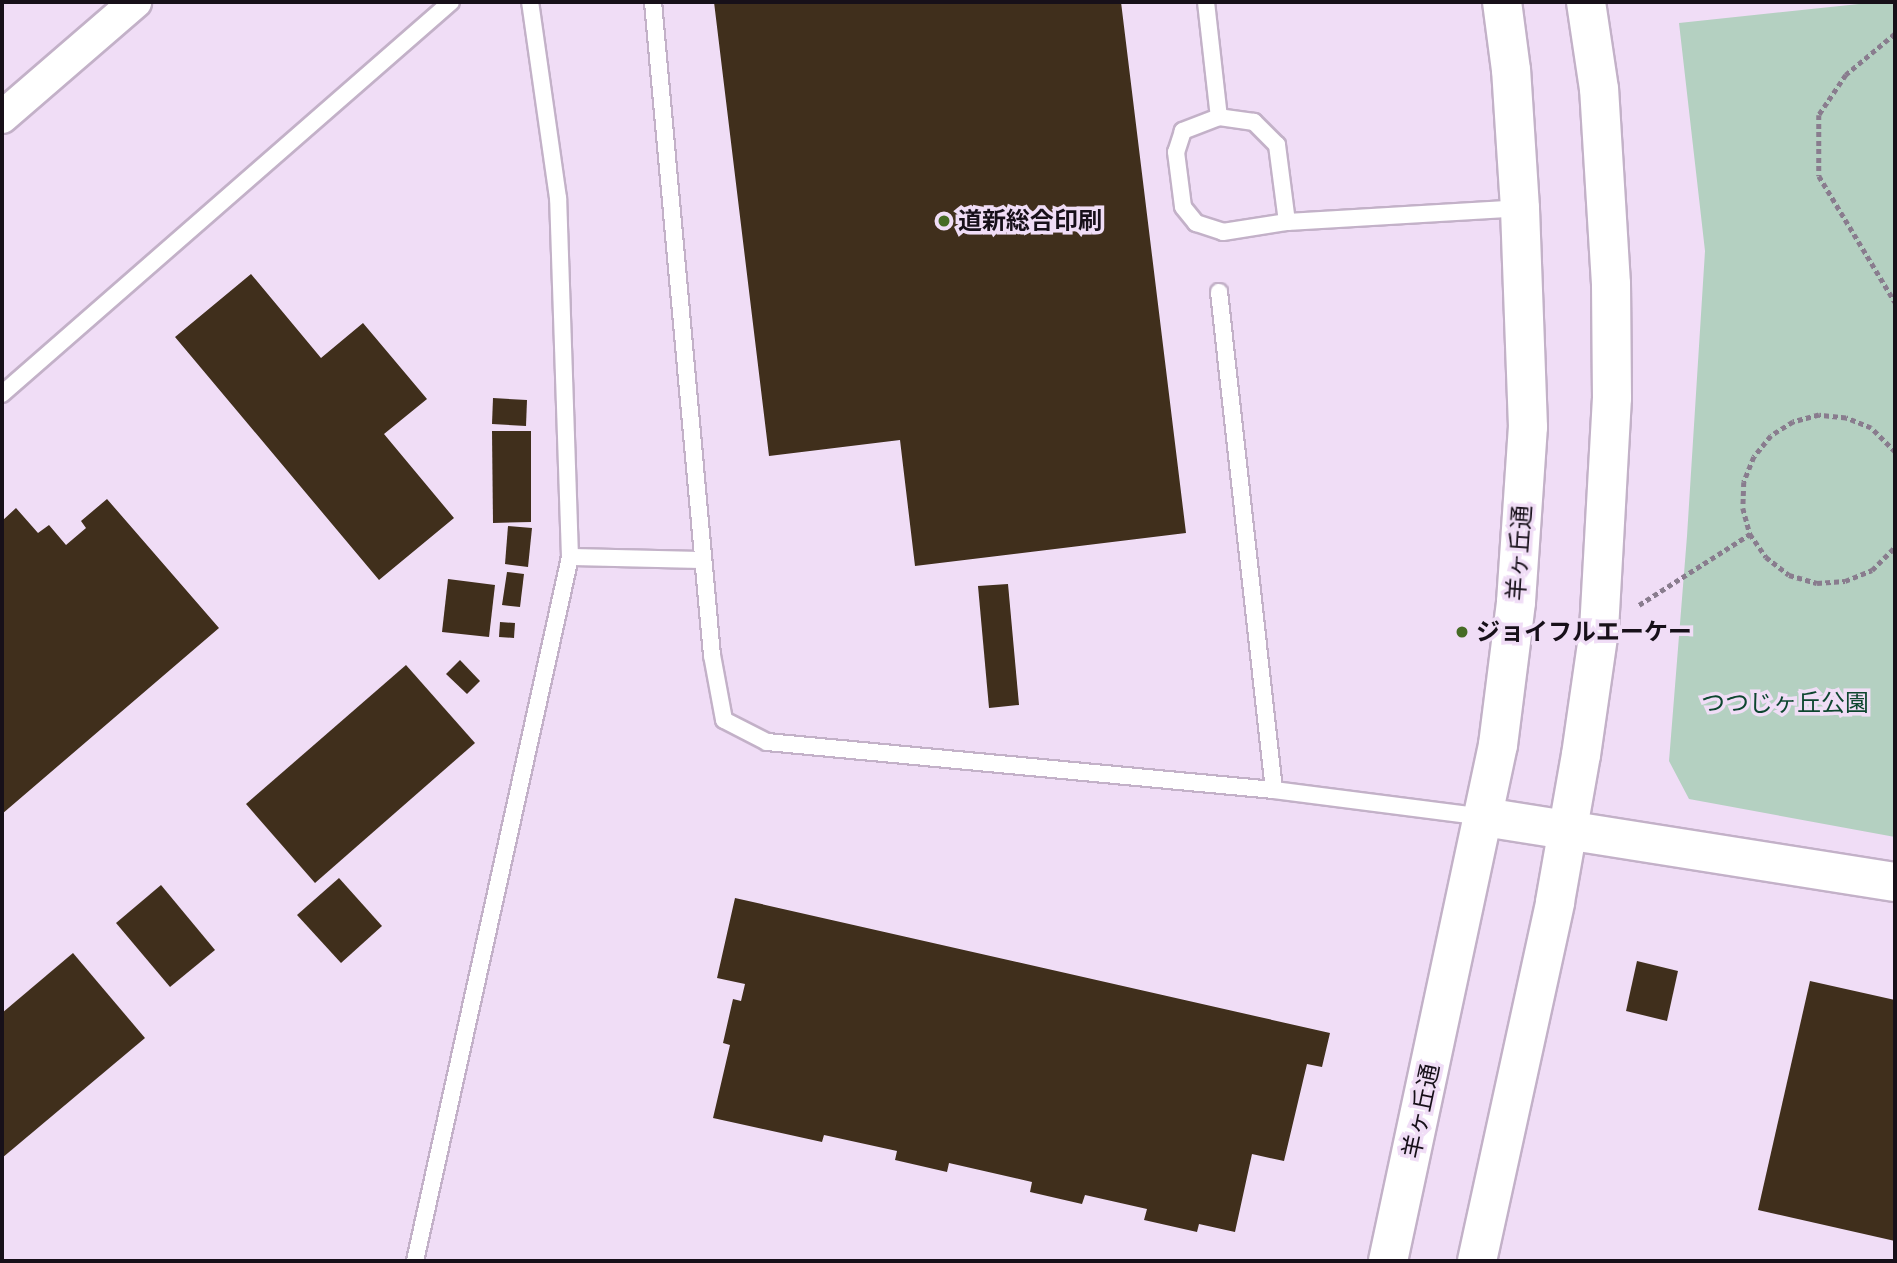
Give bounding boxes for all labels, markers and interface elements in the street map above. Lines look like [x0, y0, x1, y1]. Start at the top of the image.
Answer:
place label: 道新総合印刷 [958, 207, 1102, 235]
marker: 道新総合印刷 [936, 213, 952, 229]
street label: 羊ヶ丘通 [1501, 504, 1537, 602]
place label: ジョイフルエーケー [1476, 618, 1692, 646]
marker: ジョイフルエーケー [1454, 624, 1470, 640]
park label: つつじヶ丘公園 [1701, 689, 1869, 717]
street label: 羊ヶ丘通 [1397, 1061, 1445, 1161]

